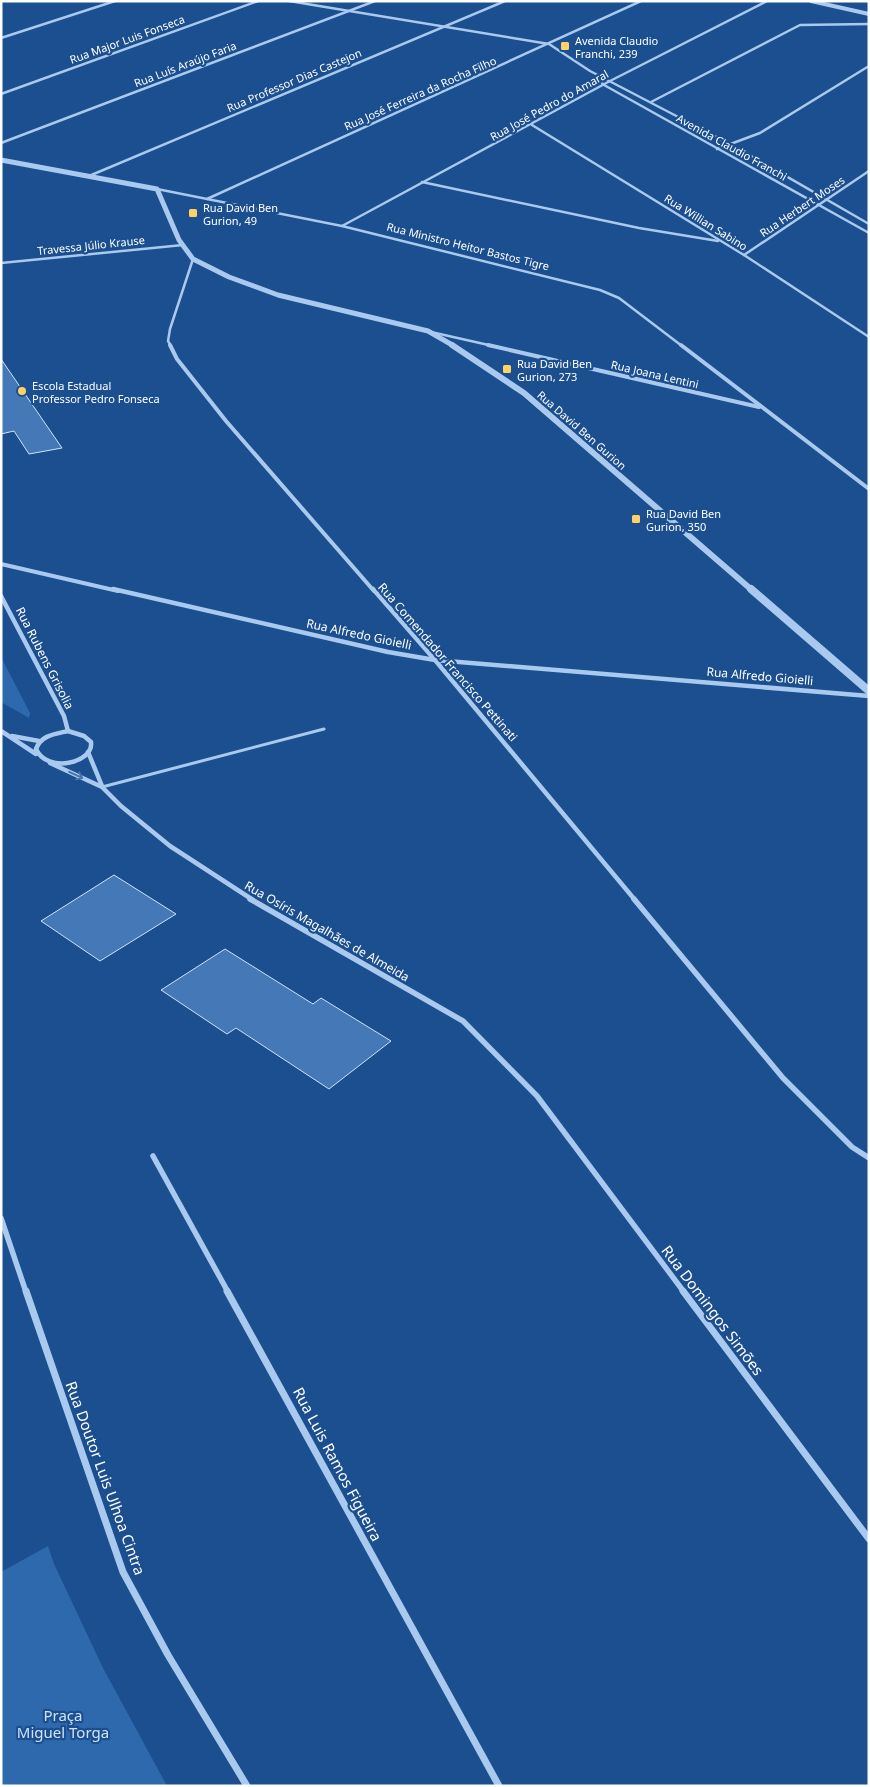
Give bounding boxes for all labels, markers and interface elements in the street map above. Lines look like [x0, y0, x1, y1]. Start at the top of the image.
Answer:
street label: Rua Major Luis Fonseca [67, 11, 187, 67]
place label: Avenida Claudio Franchi, 239 [575, 33, 659, 61]
street label: Rua Luís Araújo Faria [132, 38, 238, 90]
marker: Avenida Claudio Franchi, 239 [559, 40, 571, 52]
street label: Rua Professor Dias Castejon [224, 45, 364, 115]
street label: Rua José Ferreira da Rocha Filho [342, 52, 499, 133]
street label: Rua José Pedro do Amaral [487, 66, 611, 144]
street label: Avenida Claudio Franchi [674, 110, 790, 184]
street label: Rua Herbert Moses [757, 172, 847, 240]
street label: Rua Willian Sabino [662, 190, 751, 254]
place label: Rua David Ben Gurion, 49 [203, 200, 278, 228]
marker: Rua David Ben Gurion, 49 [187, 207, 199, 219]
street label: Rua Ministro Heitor Bastos Tigre [385, 219, 551, 273]
street label: Travessa Júlio Krause [37, 232, 145, 258]
place label: Rua David Ben Gurion, 273 [517, 356, 592, 384]
street label: Rua Joana Lentini [610, 357, 700, 391]
marker: Rua David Ben Gurion, 273 [501, 363, 513, 375]
place label: Escola Estadual Professor Pedro Fonseca [32, 378, 160, 406]
marker: Escola Estadual Professor Pedro Fonseca [16, 385, 28, 397]
street label: Rua David Ben Gurion [534, 387, 630, 473]
place label: Rua David Ben Gurion, 350 [646, 506, 721, 534]
marker: Rua David Ben Gurion, 350 [630, 513, 642, 525]
street label: Rua Comendador Francisco Pettinati [374, 579, 522, 745]
street label: Rua Rubens Grisolia [12, 604, 78, 712]
street label: Rua Alfredo Gioielli [305, 615, 413, 653]
street label: Rua Alfredo Gioielli [706, 663, 814, 689]
one-way arrow [68, 771, 83, 780]
street label: Rua Osíris Magalhães de Almeida [241, 877, 413, 985]
street label: Rua Domingos Simões [657, 1241, 769, 1379]
street label: Rua Doutor Luis Ulhoa Cintra [62, 1378, 150, 1578]
street label: Rua Luis Ramos Figueira [289, 1383, 387, 1545]
park label: Praça Miguel Torga [17, 1705, 109, 1742]

